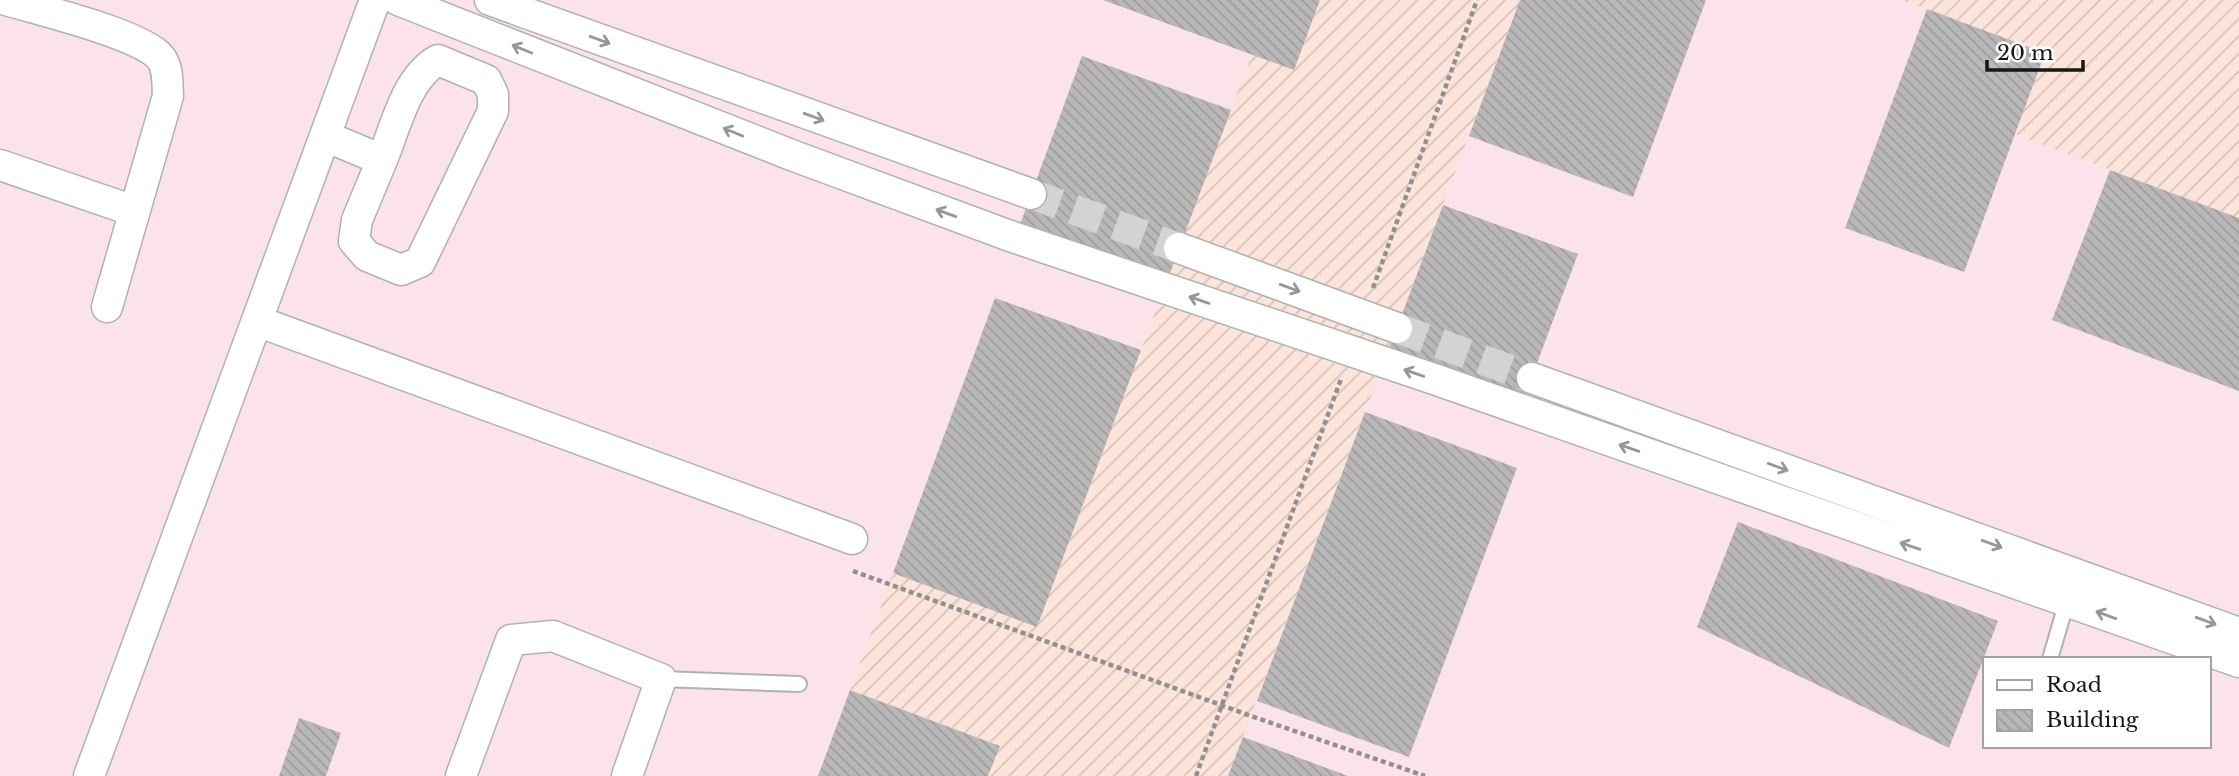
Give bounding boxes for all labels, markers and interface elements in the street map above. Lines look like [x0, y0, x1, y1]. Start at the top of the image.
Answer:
scale bar [1987, 28, 2083, 72]
one-way arrow [589, 35, 611, 47]
text: 20 m [1997, 40, 2054, 66]
one-way arrow [512, 41, 533, 54]
one-way arrow [803, 112, 825, 124]
one-way arrow [723, 125, 745, 138]
one-way arrow [936, 206, 958, 218]
one-way arrow [1278, 283, 1300, 295]
one-way arrow [1188, 293, 1210, 305]
one-way arrow [1404, 366, 1426, 378]
one-way arrow [1619, 441, 1641, 453]
one-way arrow [1767, 461, 1789, 474]
one-way arrow [1981, 538, 2003, 551]
one-way arrow [1899, 539, 1921, 551]
one-way arrow [2095, 608, 2117, 620]
one-way arrow [2195, 616, 2217, 628]
legend [1983, 657, 2211, 748]
text: Road [2046, 672, 2102, 698]
text: Building [2046, 707, 2139, 733]

